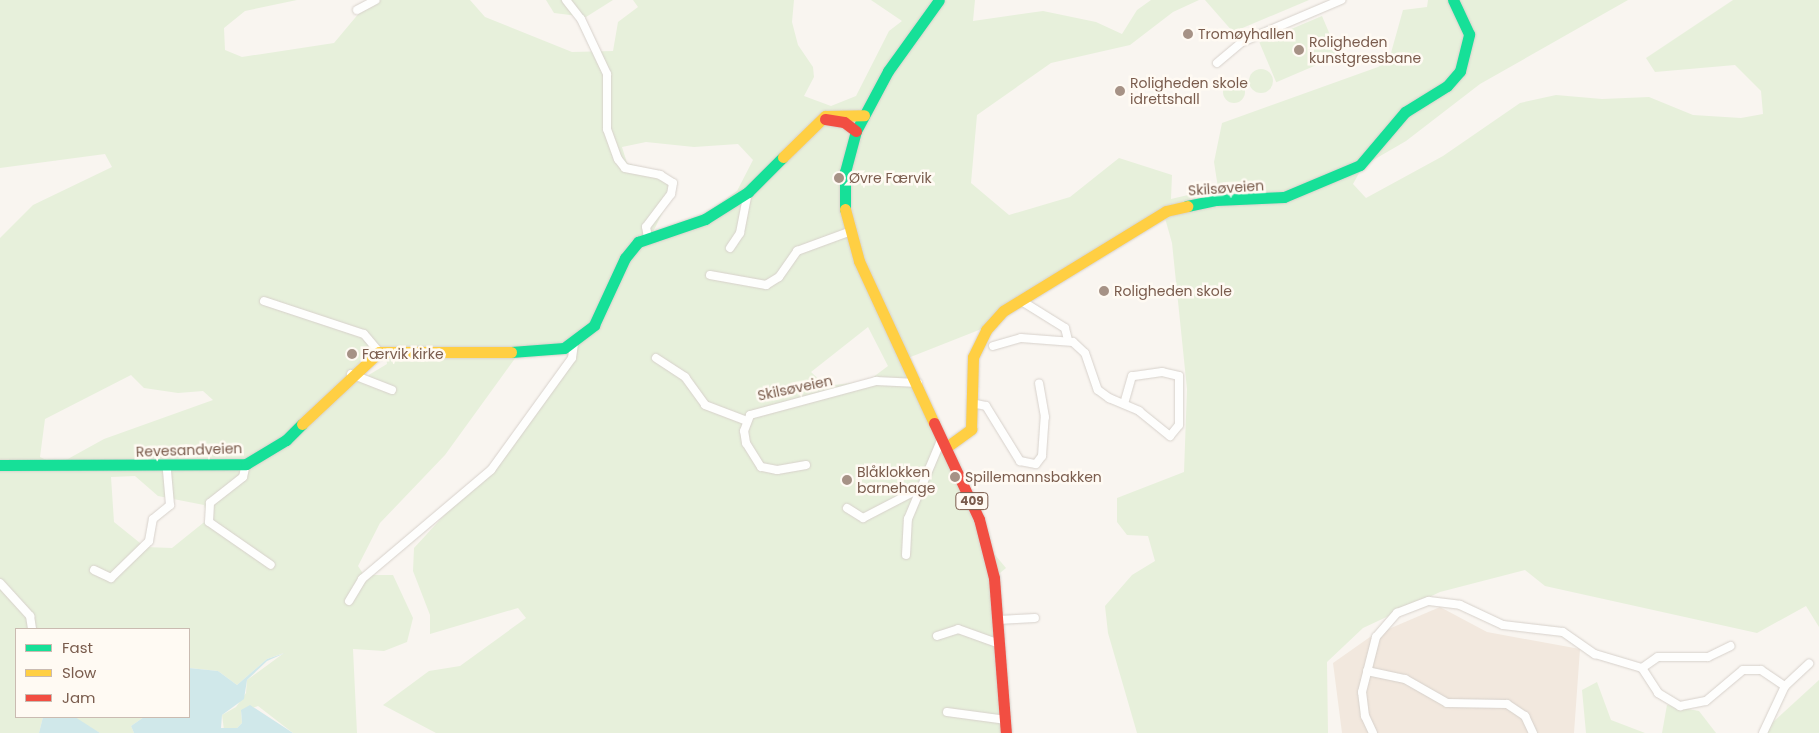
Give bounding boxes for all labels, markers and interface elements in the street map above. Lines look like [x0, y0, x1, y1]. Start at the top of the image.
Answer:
place label: Tromøyhallen [1198, 26, 1294, 42]
marker: Tromøyhallen [1182, 28, 1194, 40]
place label: Roligheden kunstgressbane [1309, 34, 1421, 66]
marker: Roligheden kunstgressbane [1293, 44, 1305, 56]
place label: Roligheden skole idrettshall [1130, 75, 1248, 108]
marker: Roligheden skole idrettshall [1114, 85, 1126, 97]
place label: Øvre Færvik [849, 170, 932, 186]
marker: Øvre Færvik [833, 172, 845, 184]
street label: Skilsøveien [1187, 177, 1265, 199]
place label: Roligheden skole [1114, 283, 1232, 299]
marker: Roligheden skole [1098, 285, 1110, 297]
place label: Færvik kirke [362, 346, 444, 362]
marker: Færvik kirke [346, 348, 358, 360]
street label: Skilsøveien [756, 372, 834, 404]
street label: Revesandveien [135, 440, 243, 460]
place label: Blåklokken barnehage [857, 464, 935, 497]
place label: Spillemannsbakken [965, 469, 1102, 485]
marker: Spillemannsbakken [949, 471, 961, 483]
marker: Blåklokken barnehage [841, 474, 853, 486]
road number: 409 [954, 492, 990, 511]
legend [15, 628, 190, 718]
text: Fast [62, 637, 93, 658]
text: Slow [62, 662, 96, 683]
text: Jam [62, 687, 96, 708]

